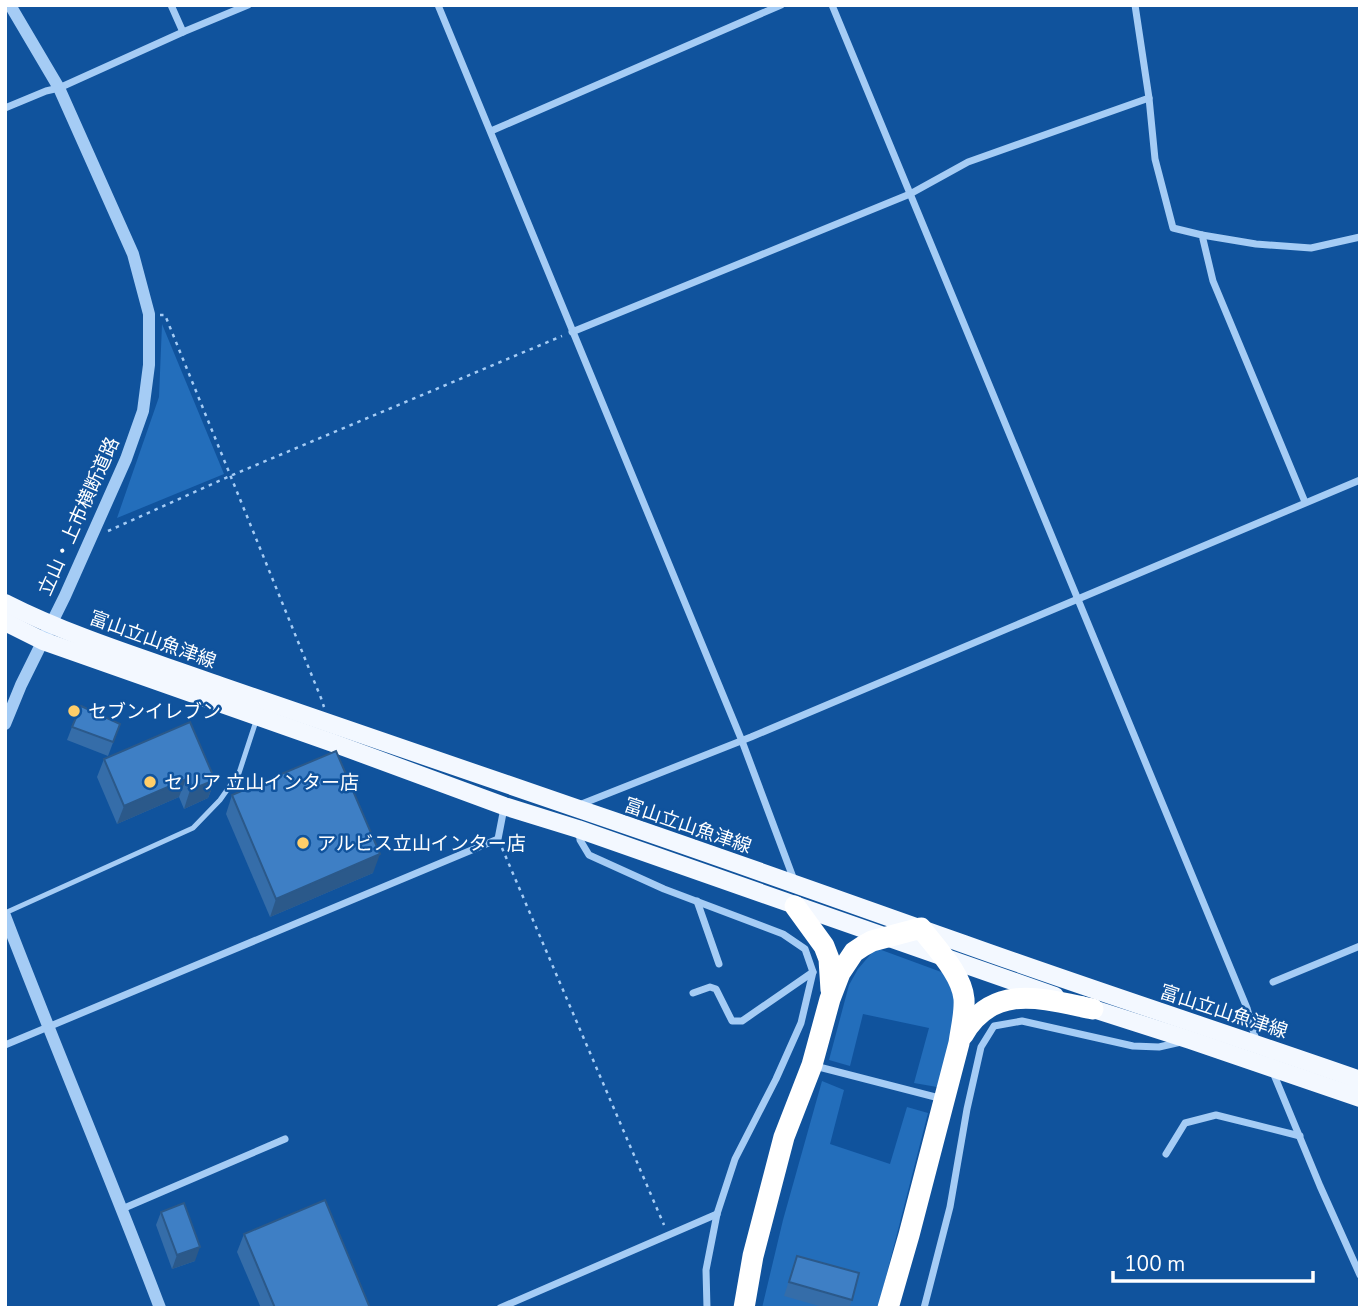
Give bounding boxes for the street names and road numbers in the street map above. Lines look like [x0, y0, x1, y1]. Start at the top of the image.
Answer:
street label: 立山・上市横断道路 [32, 433, 126, 600]
street label: 富山立山魚津線 [86, 605, 220, 675]
street label: 富山立山魚津線 [621, 792, 755, 860]
street label: 富山立山魚津線 [1156, 979, 1291, 1045]

